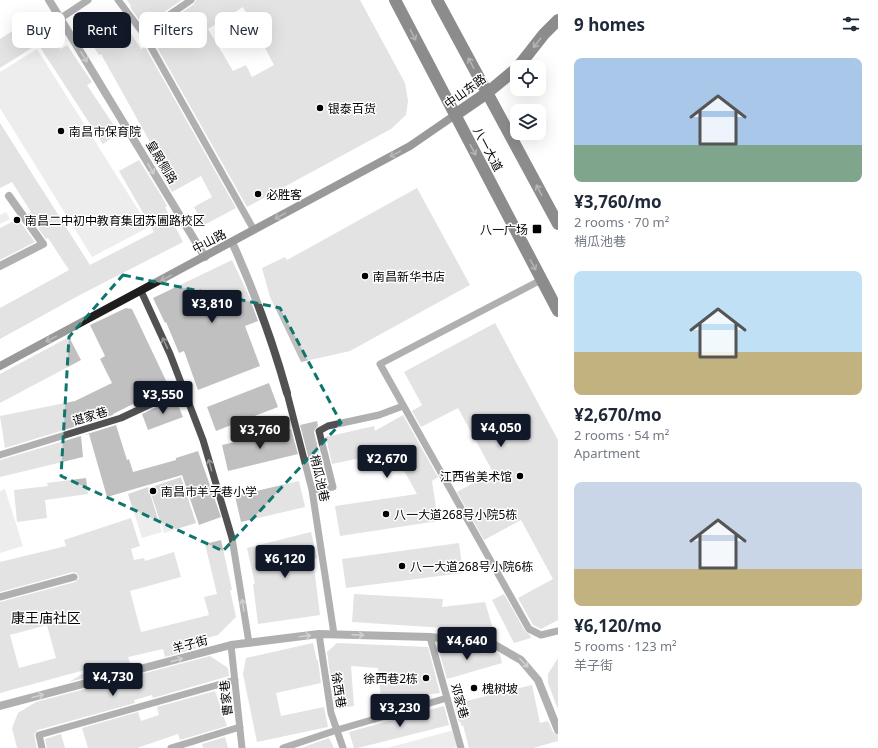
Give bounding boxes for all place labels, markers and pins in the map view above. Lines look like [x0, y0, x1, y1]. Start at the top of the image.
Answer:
place label: 银泰百货 [328, 100, 376, 117]
marker: 银泰百货 [315, 103, 325, 113]
place label: 南昌市保育院 [69, 123, 141, 140]
marker: 南昌市保育院 [56, 126, 66, 136]
place label: 必胜客 [266, 186, 302, 203]
marker: 必胜客 [253, 189, 263, 199]
place label: 南昌二中初中教育集团苏圃路校区 [25, 212, 205, 229]
marker: 南昌二中初中教育集团苏圃路校区 [12, 215, 22, 225]
place label: 八一广场 [480, 221, 528, 238]
marker: 八一广场 [531, 223, 543, 235]
place label: 南昌新华书店 [373, 268, 445, 285]
marker: 南昌新华书店 [360, 271, 370, 281]
pin: ¥3,810 [179, 290, 245, 324]
pin: ¥3,550 [130, 381, 196, 415]
pin: ¥4,050 [468, 414, 534, 448]
pin: ¥3,760 [227, 416, 293, 450]
pin: ¥2,670 [354, 445, 420, 479]
place label: 江西省美术馆 [440, 468, 512, 485]
marker: 江西省美术馆 [515, 471, 525, 481]
place label: 南昌市羊子巷小学 [161, 483, 257, 500]
marker: 南昌市羊子巷小学 [148, 486, 158, 496]
place label: 八一大道268号小院5栋 [394, 506, 517, 523]
marker: 八一大道268号小院5栋 [381, 509, 391, 519]
pin: ¥6,120 [252, 545, 318, 579]
place label: 八一大道268号小院6栋 [410, 558, 533, 575]
marker: 八一大道268号小院6栋 [397, 561, 407, 571]
pin: ¥4,640 [434, 627, 500, 661]
pin: ¥4,730 [80, 663, 146, 697]
place label: 徐西巷2栋 [363, 670, 418, 687]
marker: 徐西巷2栋 [421, 673, 431, 683]
place label: 槐树坡 [482, 680, 518, 697]
marker: 槐树坡 [469, 683, 479, 693]
pin: ¥3,230 [367, 694, 433, 728]

